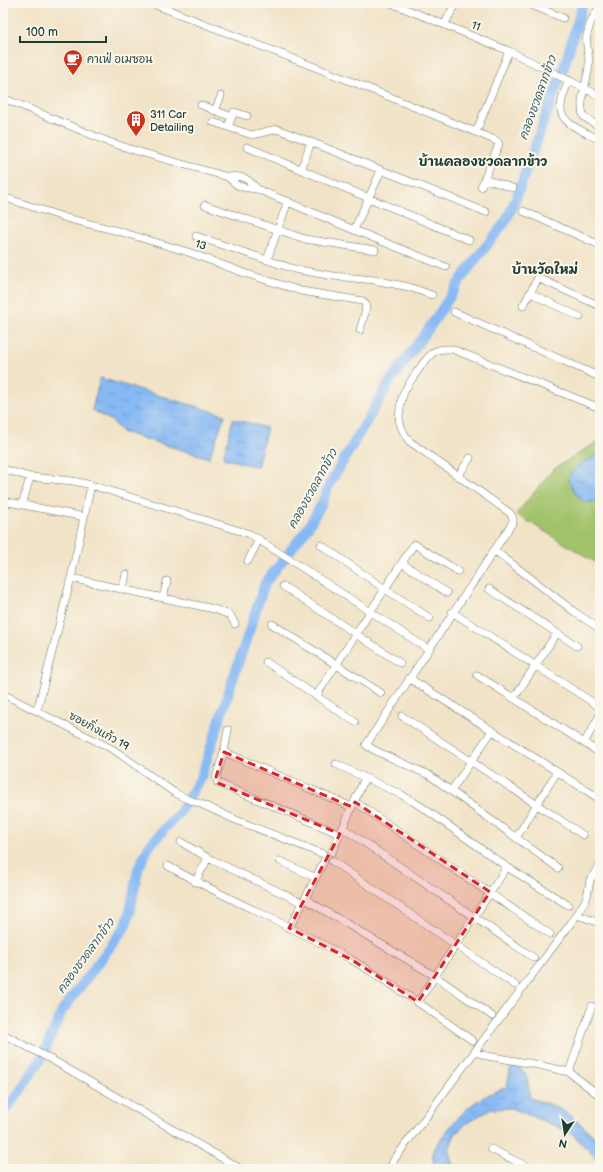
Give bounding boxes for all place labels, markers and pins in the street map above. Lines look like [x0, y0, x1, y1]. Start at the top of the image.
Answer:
cafe icon: คาเฟ่ อเมซอน [62, 48, 84, 76]
place label: คาเฟ่ อเมซอน [87, 51, 153, 66]
place label: 311 Car Detailing [150, 108, 194, 134]
building icon: 311 Car Detailing [125, 109, 147, 137]

